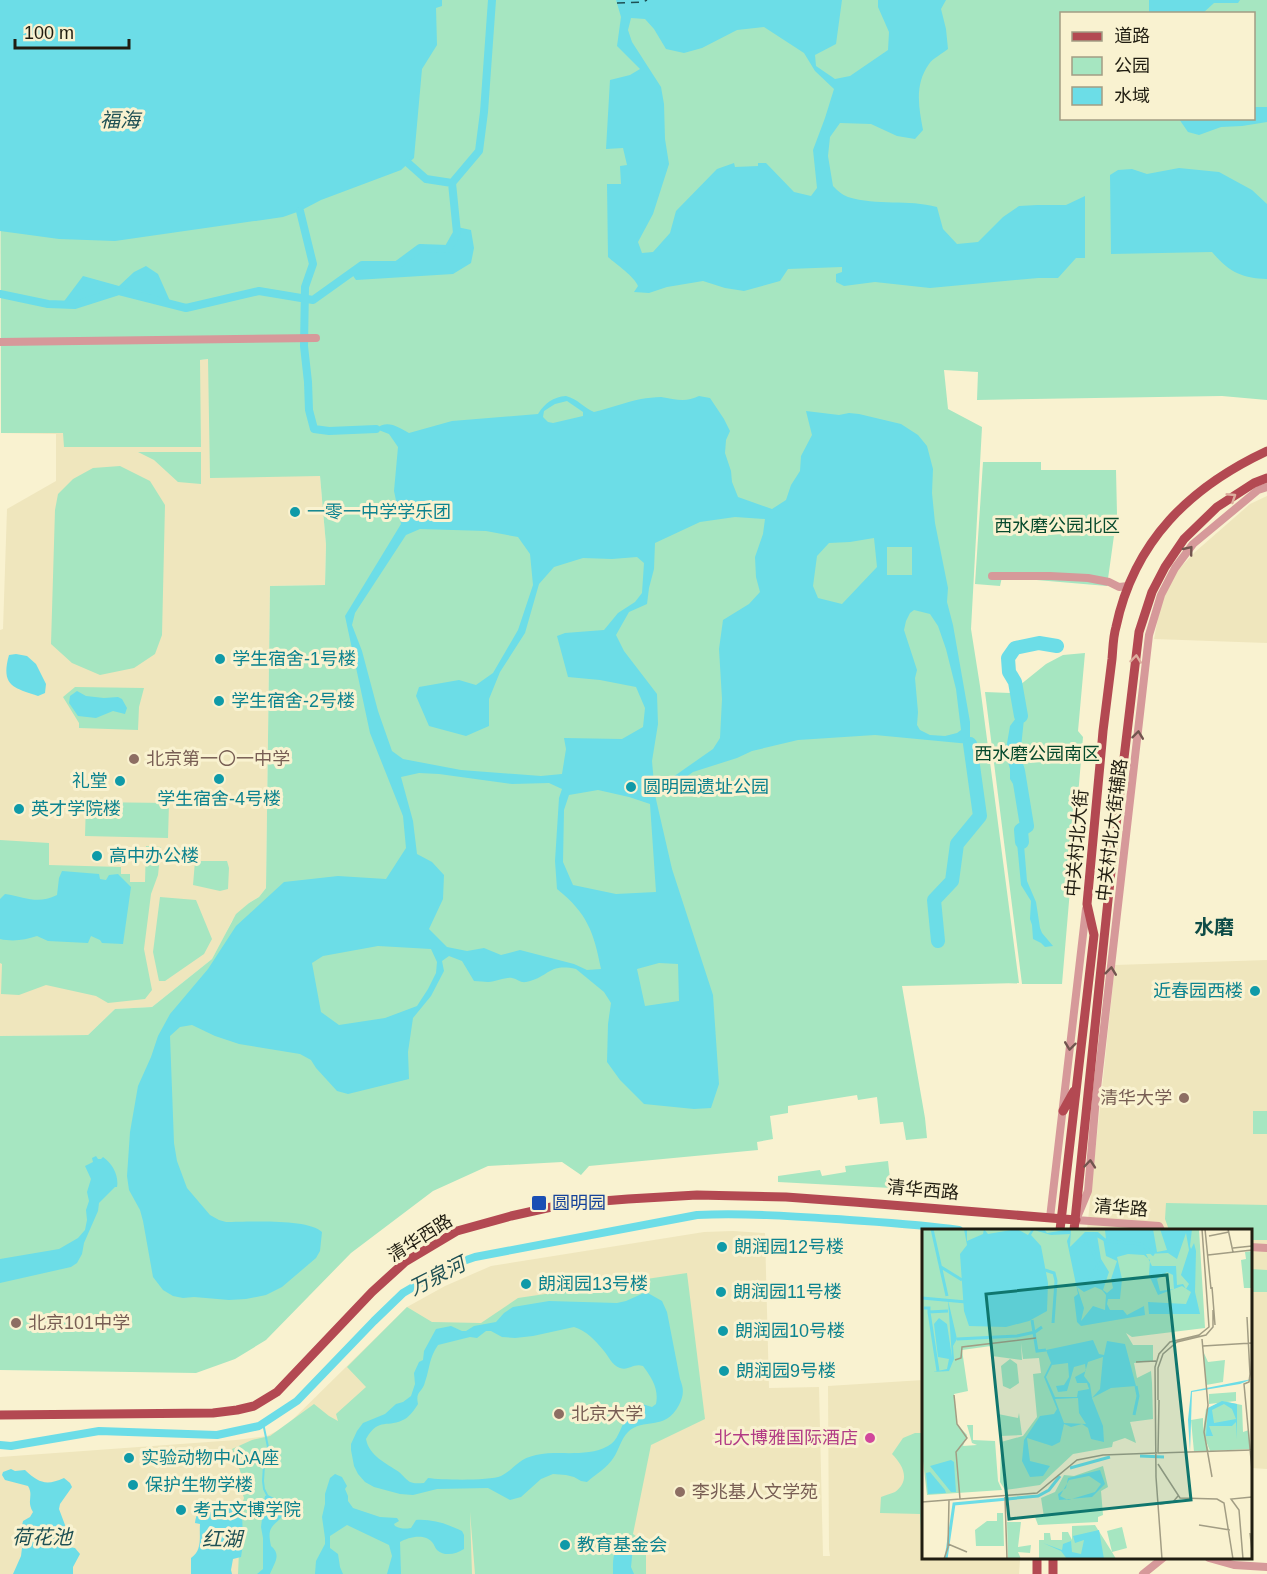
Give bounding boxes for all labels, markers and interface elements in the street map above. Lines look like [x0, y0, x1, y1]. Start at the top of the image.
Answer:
scale bar [15, 12, 129, 50]
legend [1060, 12, 1255, 120]
text: 100 m [24, 23, 74, 43]
text: 道路 [1114, 26, 1150, 46]
text: 公园 [1114, 56, 1150, 76]
text: 水域 [1114, 86, 1150, 106]
water label: 福海 [100, 109, 143, 131]
one-way arrow [1226, 493, 1236, 505]
place label: 一零一中学学乐团 [307, 502, 451, 522]
marker: 一零一中学学乐团 [288, 505, 302, 519]
park label: 西水磨公园北区 [994, 516, 1120, 536]
one-way arrow [1181, 546, 1192, 557]
place label: 学生宿舍-1号楼 [232, 649, 356, 669]
marker: 学生宿舍-1号楼 [213, 652, 227, 666]
one-way arrow [1129, 654, 1142, 663]
place label: 学生宿舍-2号楼 [231, 691, 355, 711]
marker: 学生宿舍-2号楼 [212, 694, 226, 708]
one-way arrow [1131, 730, 1143, 740]
park label: 西水磨公园南区 [974, 744, 1100, 764]
place label: 北京第一〇一中学 [146, 749, 290, 769]
marker: 北京第一〇一中学 [127, 752, 141, 766]
street label: 中关村北大街辅路 [1093, 757, 1131, 903]
place label: 礼堂 [72, 771, 108, 791]
marker: 学生宿舍-4号楼 [212, 772, 226, 786]
marker: 礼堂 [113, 774, 127, 788]
place label: 圆明园遗址公园 [643, 777, 769, 797]
marker: 圆明园遗址公园 [624, 780, 638, 794]
street label: 中关村北大街 [1062, 788, 1092, 898]
place label: 学生宿舍-4号楼 [157, 789, 281, 809]
place label: 英才学院楼 [31, 799, 121, 819]
marker: 英才学院楼 [12, 802, 26, 816]
place label: 高中办公楼 [109, 846, 199, 866]
marker: 高中办公楼 [90, 849, 104, 863]
district label: 水磨 [1194, 916, 1234, 938]
one-way arrow [1104, 966, 1116, 975]
place label: 近春园西楼 [1153, 981, 1243, 1001]
marker: 近春园西楼 [1248, 984, 1262, 998]
one-way arrow [1064, 1041, 1077, 1050]
place label: 清华大学 [1100, 1088, 1172, 1108]
marker: 清华大学 [1177, 1091, 1191, 1105]
one-way arrow [1083, 1160, 1096, 1169]
street label: 清华西路 [886, 1177, 960, 1203]
place label: 圆明园 [552, 1193, 606, 1213]
marker: 圆明园 [530, 1194, 548, 1212]
street label: 清华路 [1093, 1196, 1149, 1220]
street label: 清华西路 [384, 1210, 456, 1266]
inset map [922, 1229, 1252, 1559]
place label: 朗润园12号楼 [734, 1237, 844, 1257]
marker: 朗润园12号楼 [715, 1240, 729, 1254]
water label: 万泉河 [405, 1251, 472, 1299]
place label: 朗润园13号楼 [538, 1274, 648, 1294]
marker: 朗润园13号楼 [519, 1277, 533, 1291]
place label: 朗润园11号楼 [733, 1282, 842, 1302]
marker: 朗润园11号楼 [714, 1285, 728, 1299]
place label: 北京101中学 [28, 1313, 130, 1333]
marker: 北京101中学 [9, 1316, 23, 1330]
place label: 朗润园10号楼 [735, 1321, 845, 1341]
marker: 朗润园10号楼 [716, 1324, 730, 1338]
place label: 朗润园9号楼 [736, 1361, 836, 1381]
marker: 朗润园9号楼 [717, 1364, 731, 1378]
place label: 北京大学 [571, 1404, 643, 1424]
marker: 北京大学 [552, 1407, 566, 1421]
place label: 北大博雅国际酒店 [714, 1428, 858, 1448]
marker: 北大博雅国际酒店 [863, 1431, 877, 1445]
place label: 实验动物中心A座 [141, 1448, 279, 1468]
marker: 实验动物中心A座 [122, 1451, 136, 1465]
place label: 保护生物学楼 [145, 1475, 253, 1495]
marker: 保护生物学楼 [126, 1478, 140, 1492]
place label: 李兆基人文学苑 [692, 1482, 818, 1502]
marker: 李兆基人文学苑 [673, 1485, 687, 1499]
place label: 考古文博学院 [193, 1500, 301, 1520]
marker: 考古文博学院 [174, 1503, 188, 1517]
water label: 荷花池 [12, 1526, 74, 1548]
water label: 红湖 [202, 1528, 245, 1550]
place label: 教育基金会 [577, 1535, 667, 1555]
marker: 教育基金会 [558, 1538, 572, 1552]

